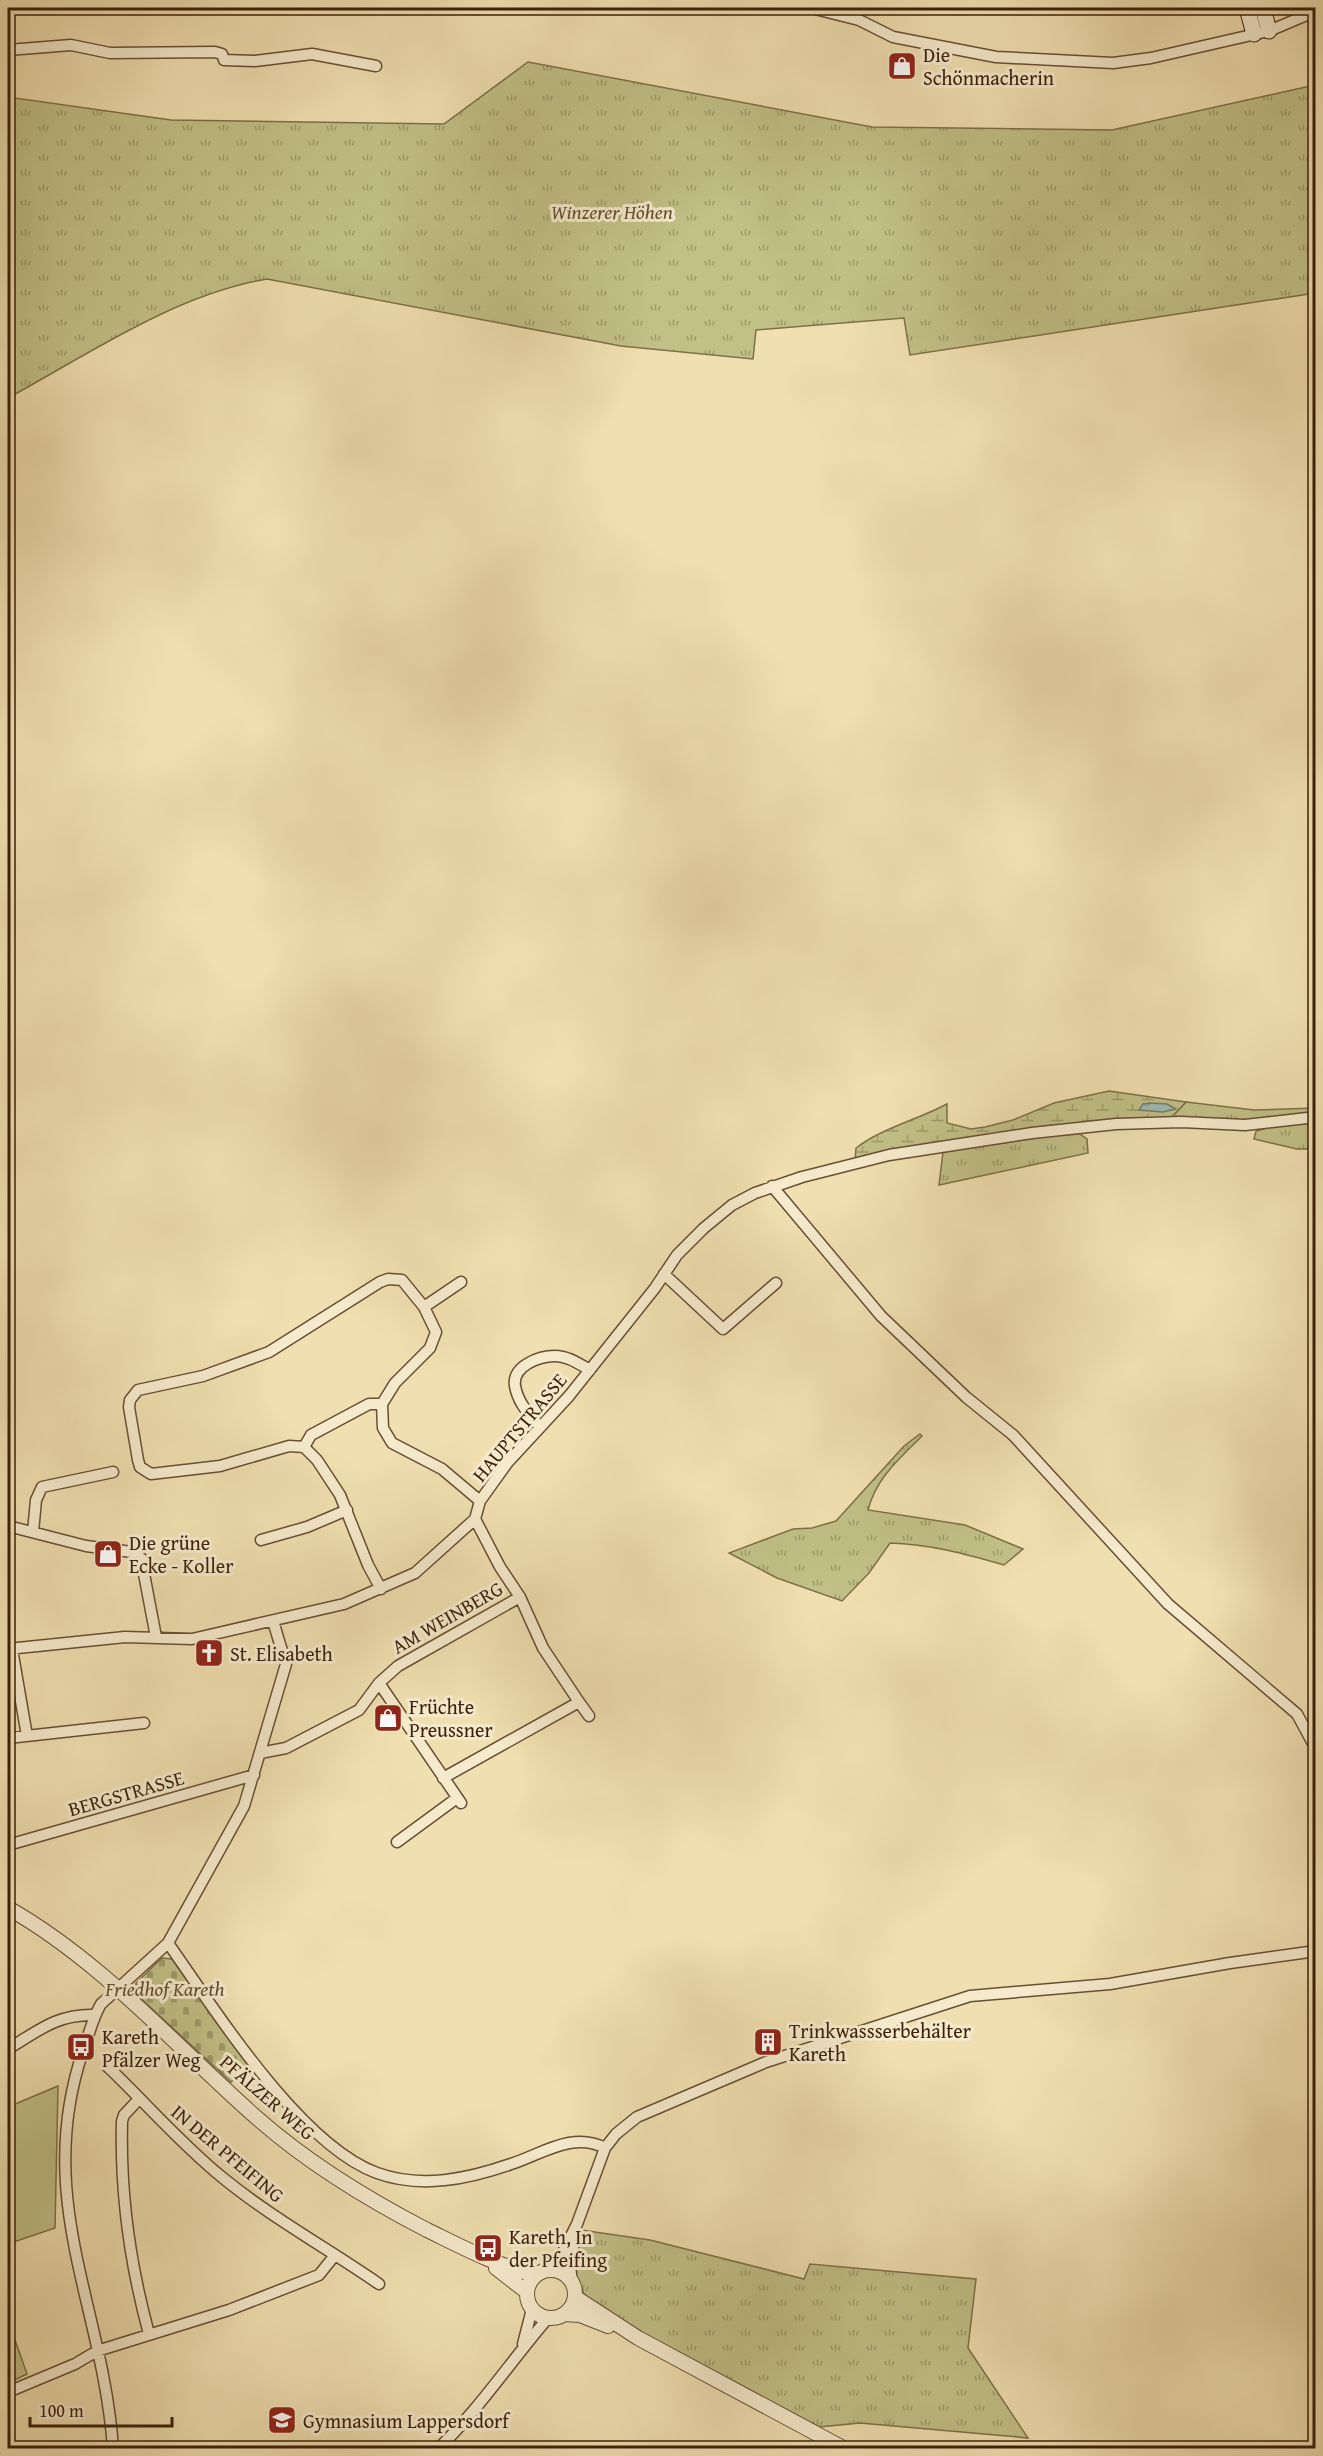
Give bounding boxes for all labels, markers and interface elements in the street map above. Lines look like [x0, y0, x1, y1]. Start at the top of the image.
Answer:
place label: Die Schönmacherin [923, 40, 1054, 92]
shop icon: Die Schönmacherin [886, 50, 918, 82]
park label: Winzerer Höhen [551, 197, 673, 226]
street label: HAUPTSTRASSE [465, 1366, 573, 1488]
place label: Die grüne Ecke - Koller [129, 1528, 233, 1580]
shop icon: Die grüne Ecke - Koller [92, 1538, 124, 1570]
street label: AM WEINBERG [386, 1573, 508, 1661]
church icon: St. Elisabeth [193, 1637, 225, 1669]
place label: St. Elisabeth [230, 1639, 333, 1668]
place label: Früchte Preussner [409, 1692, 493, 1744]
shop icon: Früchte Preussner [372, 1702, 404, 1734]
street label: BERGSTRASSE [65, 1763, 187, 1823]
park label: Friedhof Kareth [104, 1974, 225, 2003]
place label: Trinkwassserbehälter Kareth [789, 2016, 971, 2068]
place label: Kareth Pfälzer Weg [102, 2022, 201, 2074]
building icon: Trinkwassserbehälter Kareth [752, 2026, 784, 2058]
bus stop icon: Kareth Pfälzer Weg [65, 2031, 97, 2063]
street label: PFÄLZER WEG [214, 2047, 322, 2147]
street label: IN DER PFEIFING [165, 2097, 291, 2209]
place label: Kareth, In der Pfeifing [509, 2222, 607, 2274]
bus stop icon: Kareth, In der Pfeifing [472, 2232, 504, 2264]
scale bar [30, 2390, 172, 2428]
text: 100 m [39, 2397, 84, 2424]
school or university icon: Gymnasium Lappersdorf [266, 2404, 298, 2436]
place label: Gymnasium Lappersdorf [303, 2406, 511, 2435]

